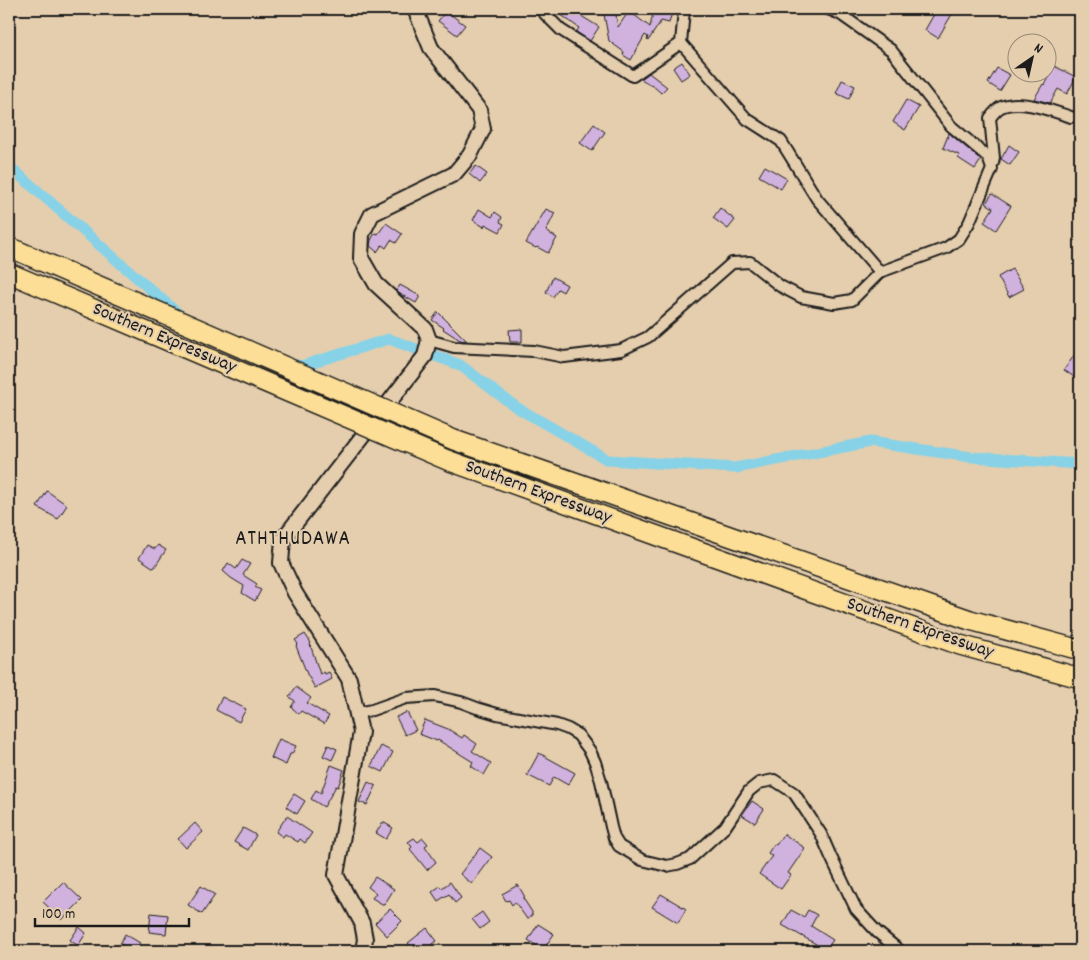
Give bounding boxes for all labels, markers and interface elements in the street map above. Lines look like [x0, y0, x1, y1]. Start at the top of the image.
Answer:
north arrow [1006, 32, 1056, 82]
text: N [1030, 39, 1047, 59]
street label: Southern Expressway [88, 296, 240, 382]
street label: Southern Expressway [461, 454, 615, 532]
district label: ATHTHUDAWA [235, 525, 351, 555]
street label: Southern Expressway [843, 591, 997, 667]
scale bar [35, 895, 189, 927]
text: 100 m [42, 904, 75, 926]

